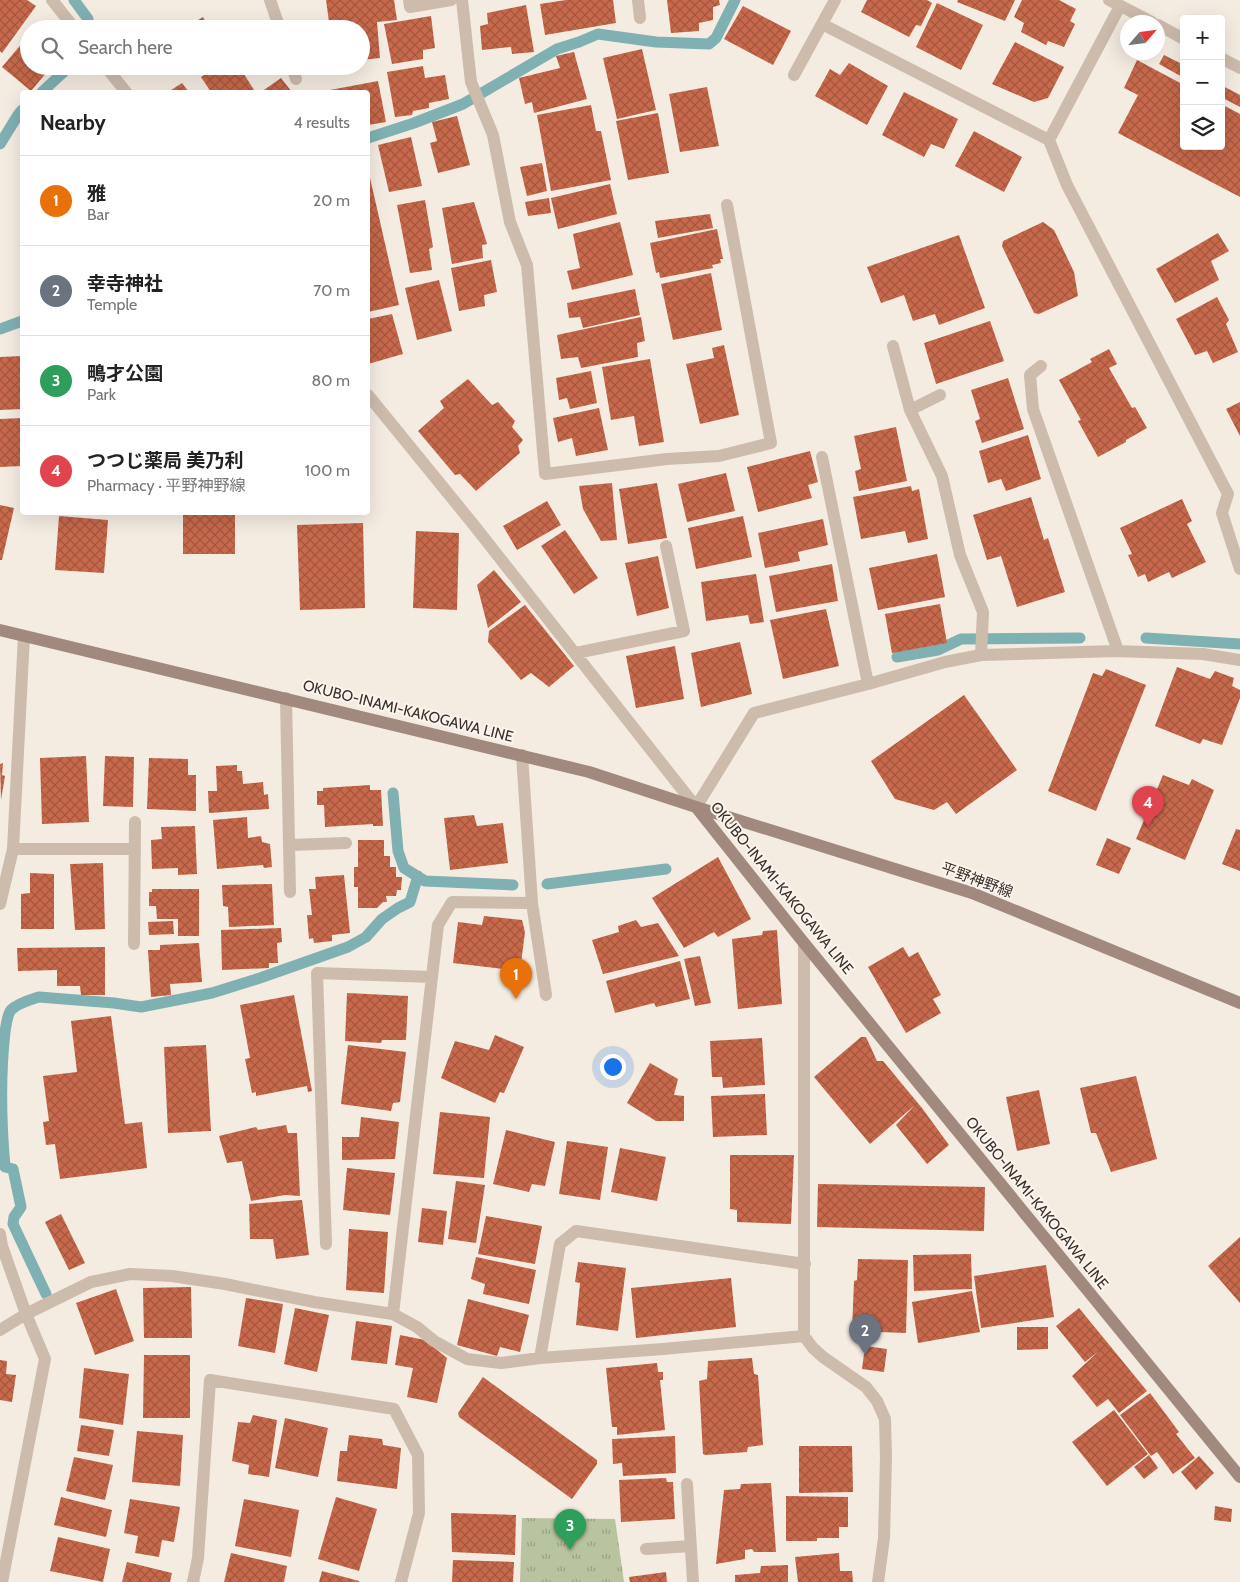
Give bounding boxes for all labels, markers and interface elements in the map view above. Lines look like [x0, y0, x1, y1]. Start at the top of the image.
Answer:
north arrow [1120, 15, 1165, 60]
map controls [1180, 15, 1225, 150]
button: + [1180, 15, 1225, 60]
search box [20, 20, 370, 75]
icon: search [38, 34, 66, 62]
text: Search here [78, 36, 172, 59]
button: − [1180, 60, 1225, 105]
button: layers [1180, 105, 1225, 150]
text: Nearby [40, 110, 106, 135]
text: 4 results [293, 113, 350, 132]
text: 雅 [87, 182, 106, 205]
text: 1 [53, 191, 59, 210]
text: 20 m [313, 191, 350, 210]
text: Bar [87, 205, 109, 224]
text: 幸寺神社 [87, 272, 163, 295]
text: 2 [52, 281, 60, 300]
text: 70 m [313, 281, 350, 300]
text: Temple [87, 295, 137, 314]
text: 鴫才公園 [87, 362, 163, 385]
text: 3 [52, 371, 60, 390]
text: 80 m [312, 371, 350, 390]
text: Park [87, 385, 116, 404]
text: つつじ薬局 美乃利 [87, 449, 243, 472]
text: 4 [51, 461, 61, 480]
text: 100 m [305, 461, 350, 480]
text: Pharmacy · 平野神野線 [87, 476, 246, 495]
street label: OKUBO-INAMI-KAKOGAWA LINE [301, 676, 515, 746]
pin: 4 [1132, 786, 1164, 827]
street label: OKUBO-INAMI-KAKOGAWA LINE [707, 798, 857, 978]
street label: 平野神野線 [939, 859, 1015, 901]
pin: 1 [500, 958, 532, 999]
your location [600, 1054, 626, 1080]
street label: OKUBO-INAMI-KAKOGAWA LINE [962, 1113, 1112, 1293]
pin: 2 [849, 1314, 881, 1355]
pin: 3 [554, 1509, 586, 1550]

